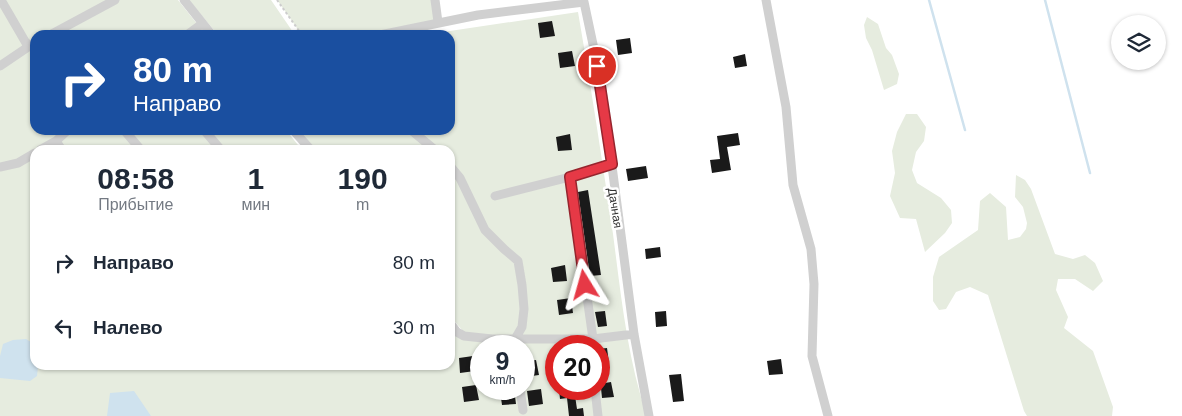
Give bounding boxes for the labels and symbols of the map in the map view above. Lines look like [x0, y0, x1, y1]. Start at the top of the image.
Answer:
pin [576, 45, 618, 87]
street label: Дачная [605, 187, 625, 229]
position arrow [558, 258, 610, 310]
speed limit sign: 20 [545, 335, 610, 400]

